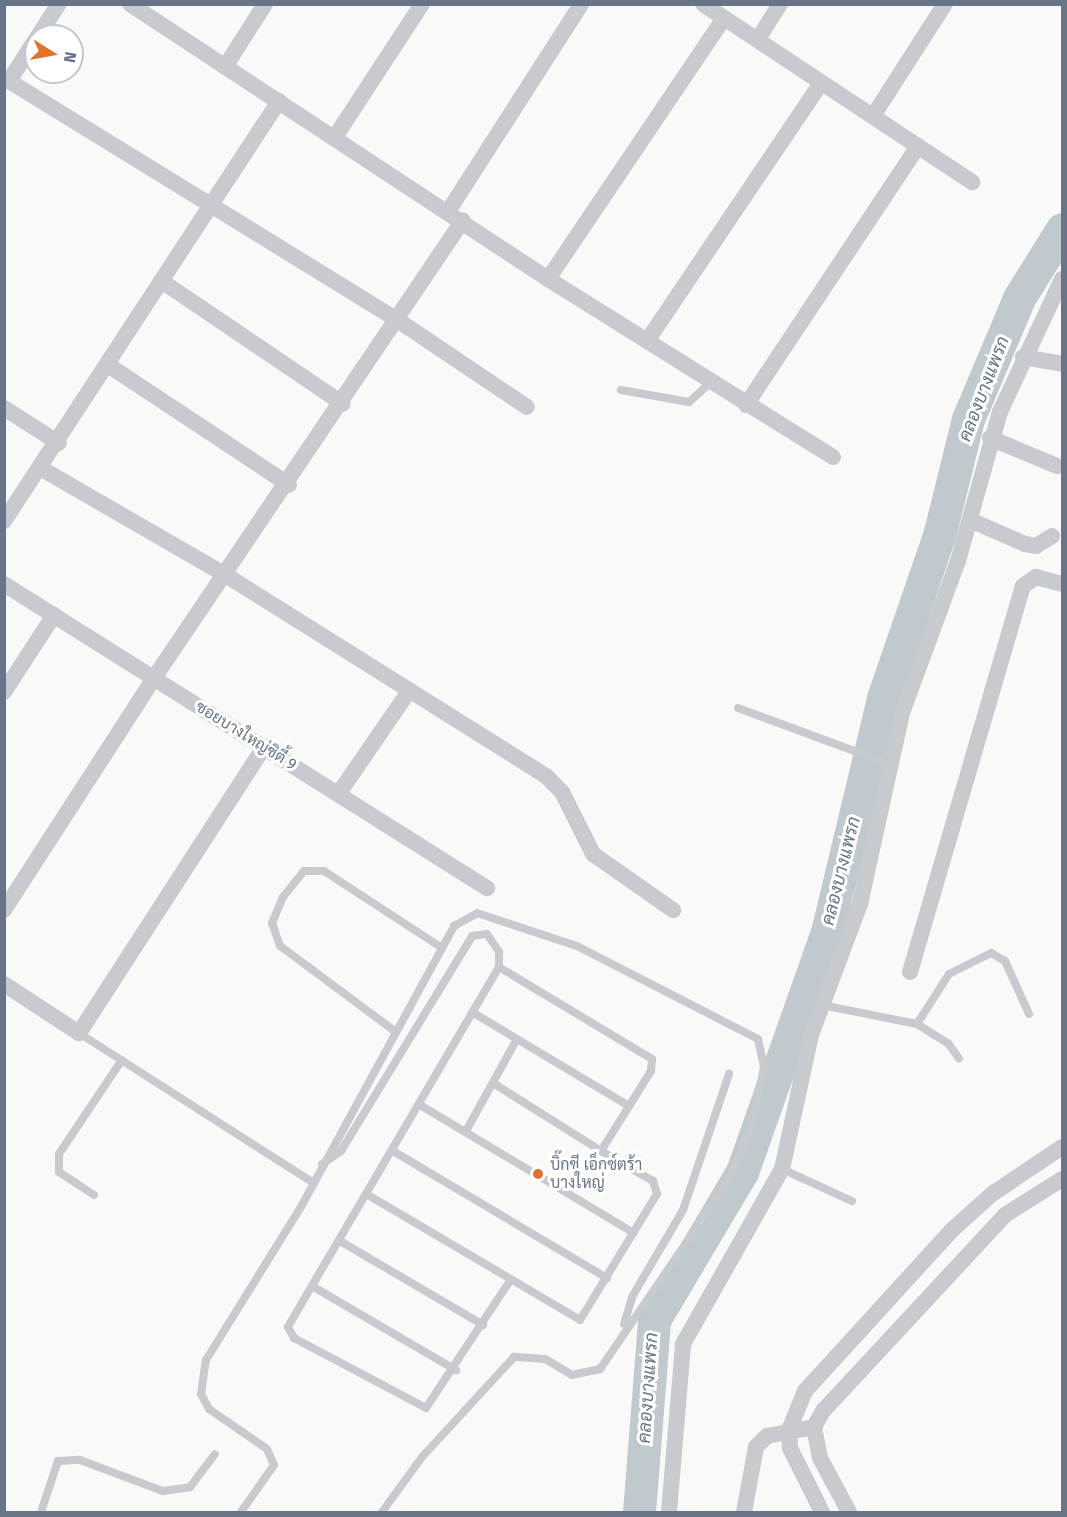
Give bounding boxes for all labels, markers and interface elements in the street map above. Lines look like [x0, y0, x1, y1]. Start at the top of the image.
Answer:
north arrow [24, 24, 84, 84]
text: N [60, 50, 81, 64]
water label: คลองบางแพรก [954, 333, 1014, 445]
street label: ซอยบางใหญ่ซิตี้ 9 [192, 697, 300, 775]
water label: คลองบางแพรก [817, 815, 865, 927]
place label: บิ๊กซี เอ็กซ์ตร้า บางใหญ่ [550, 1155, 642, 1193]
marker: บิ๊กซี เอ็กซ์ตร้า บางใหญ่ [531, 1167, 545, 1181]
water label: คลองบางแพรก [633, 1332, 663, 1444]

